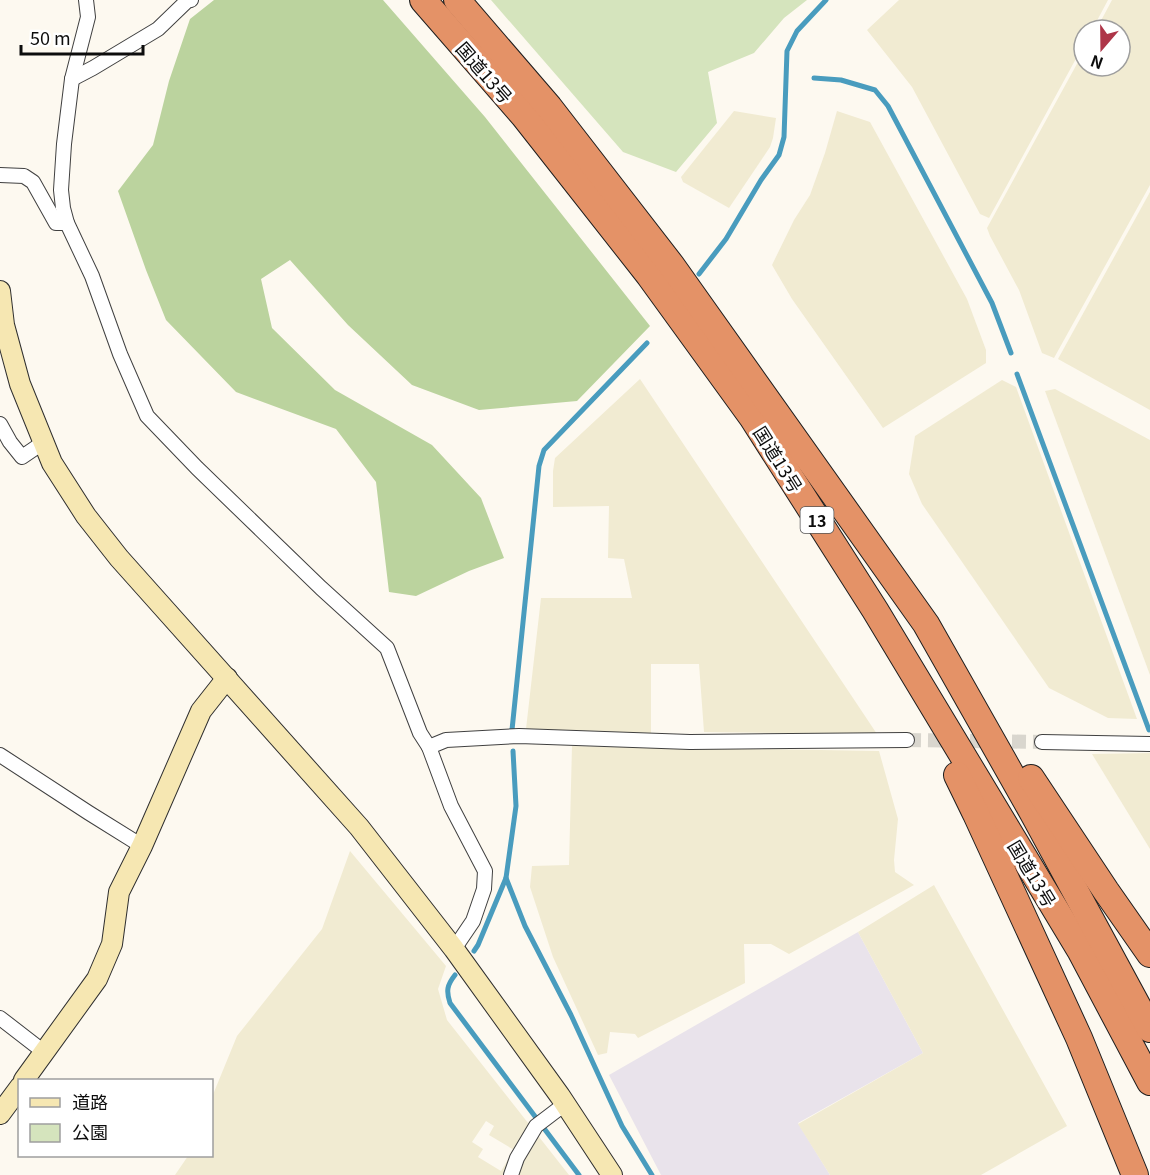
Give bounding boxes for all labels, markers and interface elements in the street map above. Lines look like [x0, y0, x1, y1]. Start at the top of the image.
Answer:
scale bar [21, 18, 142, 56]
north arrow [1072, 18, 1132, 78]
text: 50 m [30, 24, 71, 50]
street label: 国道13号 [451, 36, 519, 108]
text: N [1087, 50, 1106, 76]
street label: 国道13号 [748, 421, 810, 497]
road number: 13 [800, 507, 834, 533]
street label: 国道13号 [1003, 835, 1063, 911]
legend [18, 1079, 213, 1157]
text: 道路 [72, 1088, 108, 1114]
text: 公園 [72, 1118, 108, 1144]

